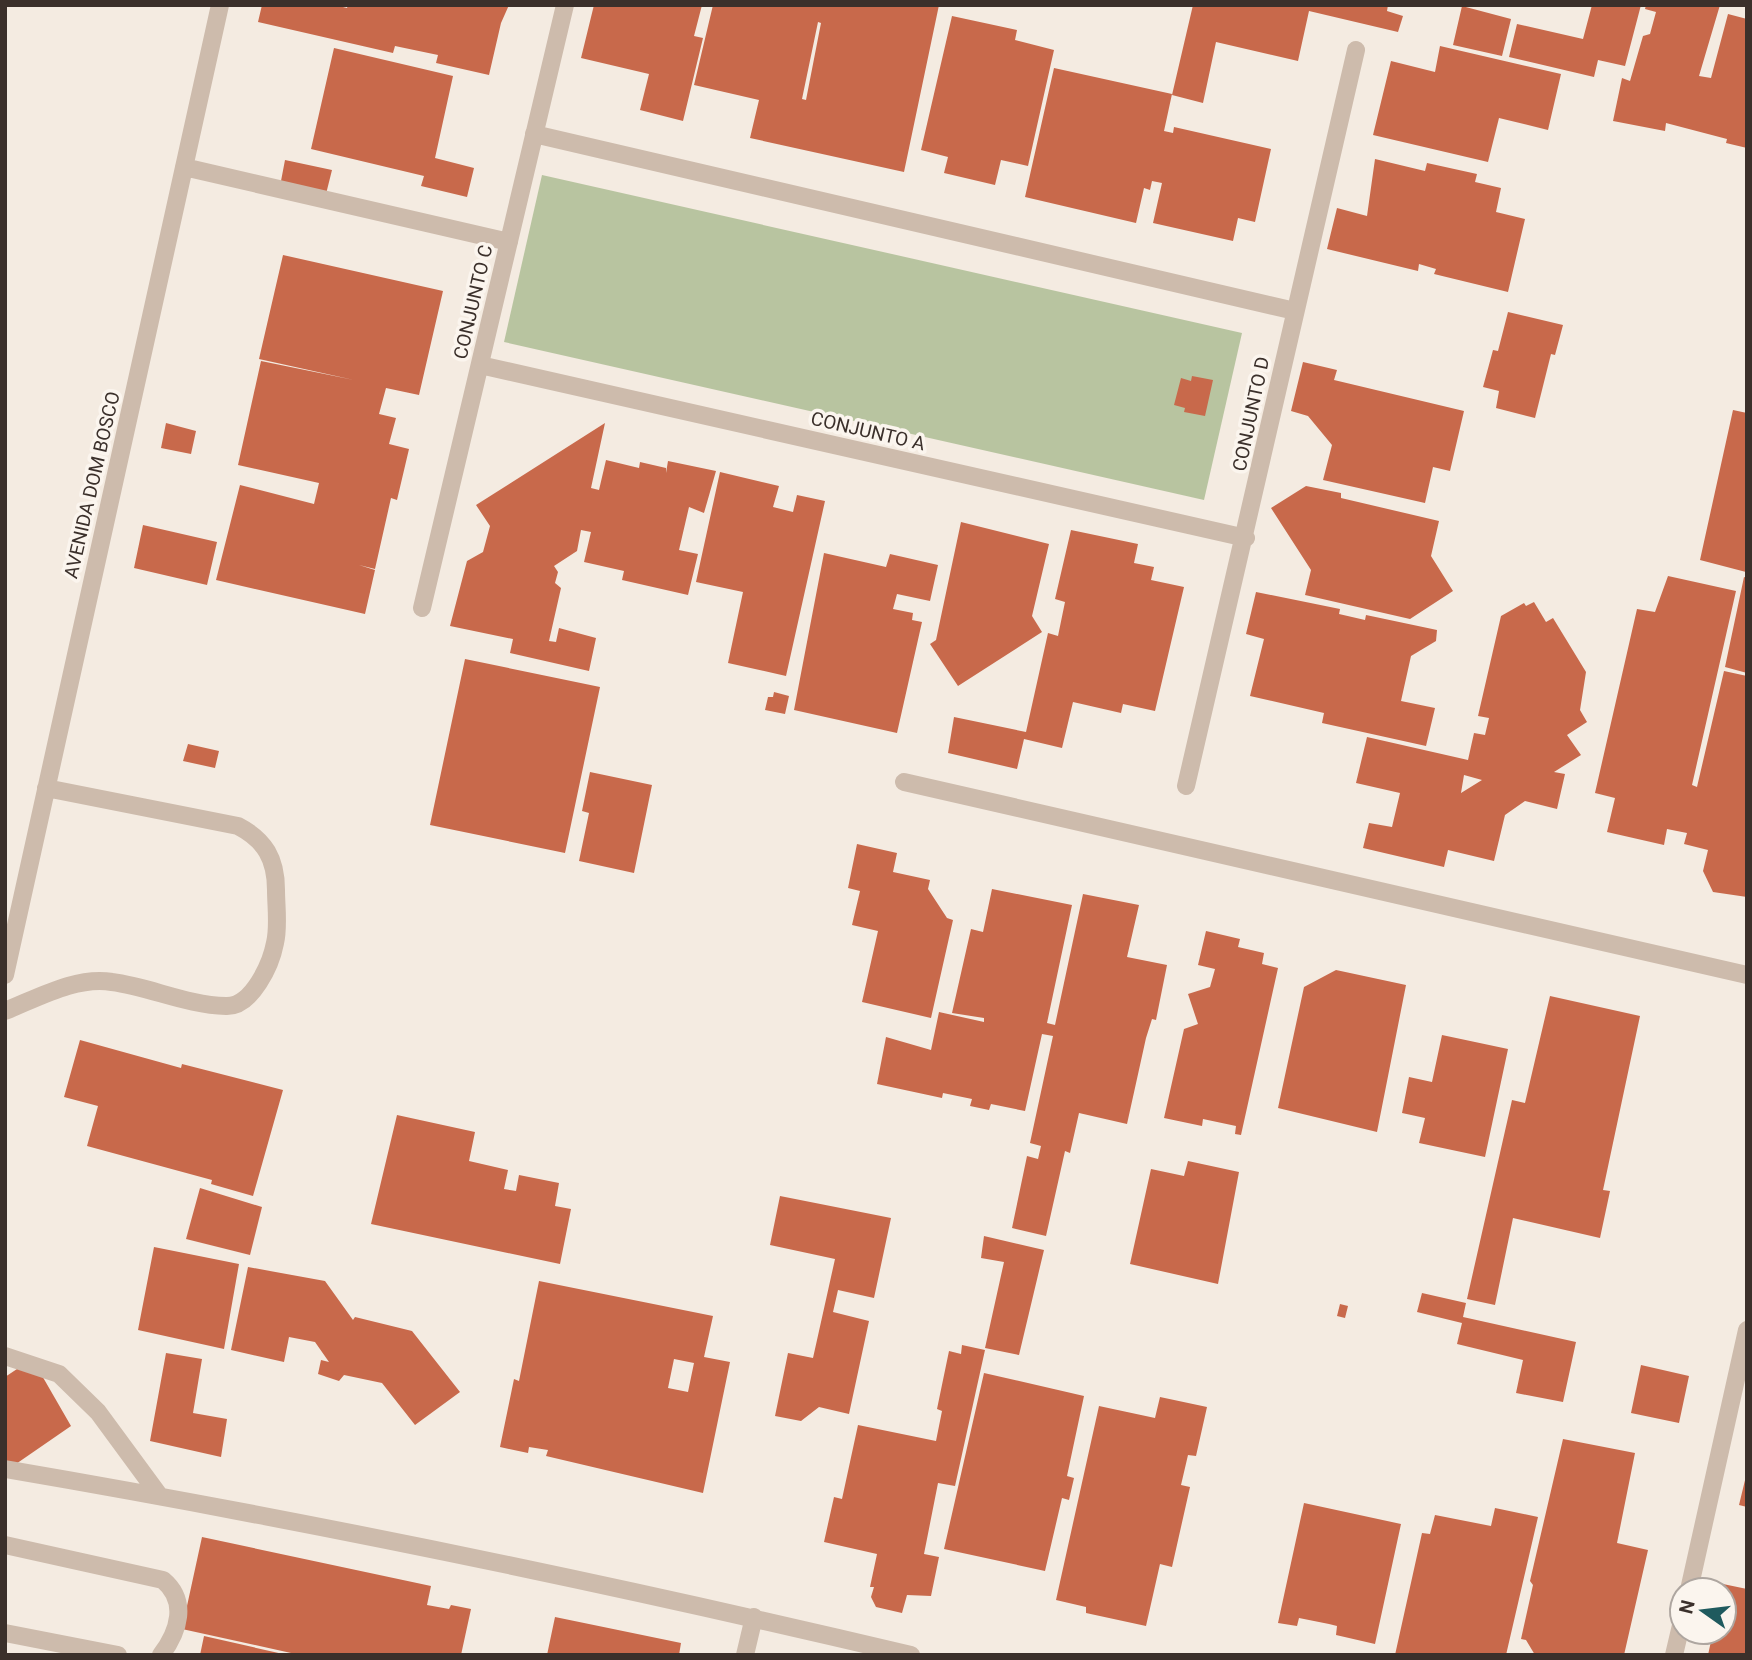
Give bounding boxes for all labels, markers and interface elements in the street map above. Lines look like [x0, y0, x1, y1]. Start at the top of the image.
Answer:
street label: CONJUNTO C [449, 243, 497, 361]
street label: CONJUNTO D [1228, 355, 1274, 473]
street label: AVENIDA DOM BOSCO [59, 389, 125, 581]
street label: CONJUNTO A [809, 407, 928, 455]
north arrow [1668, 1576, 1738, 1646]
text: N [1674, 1598, 1700, 1616]

